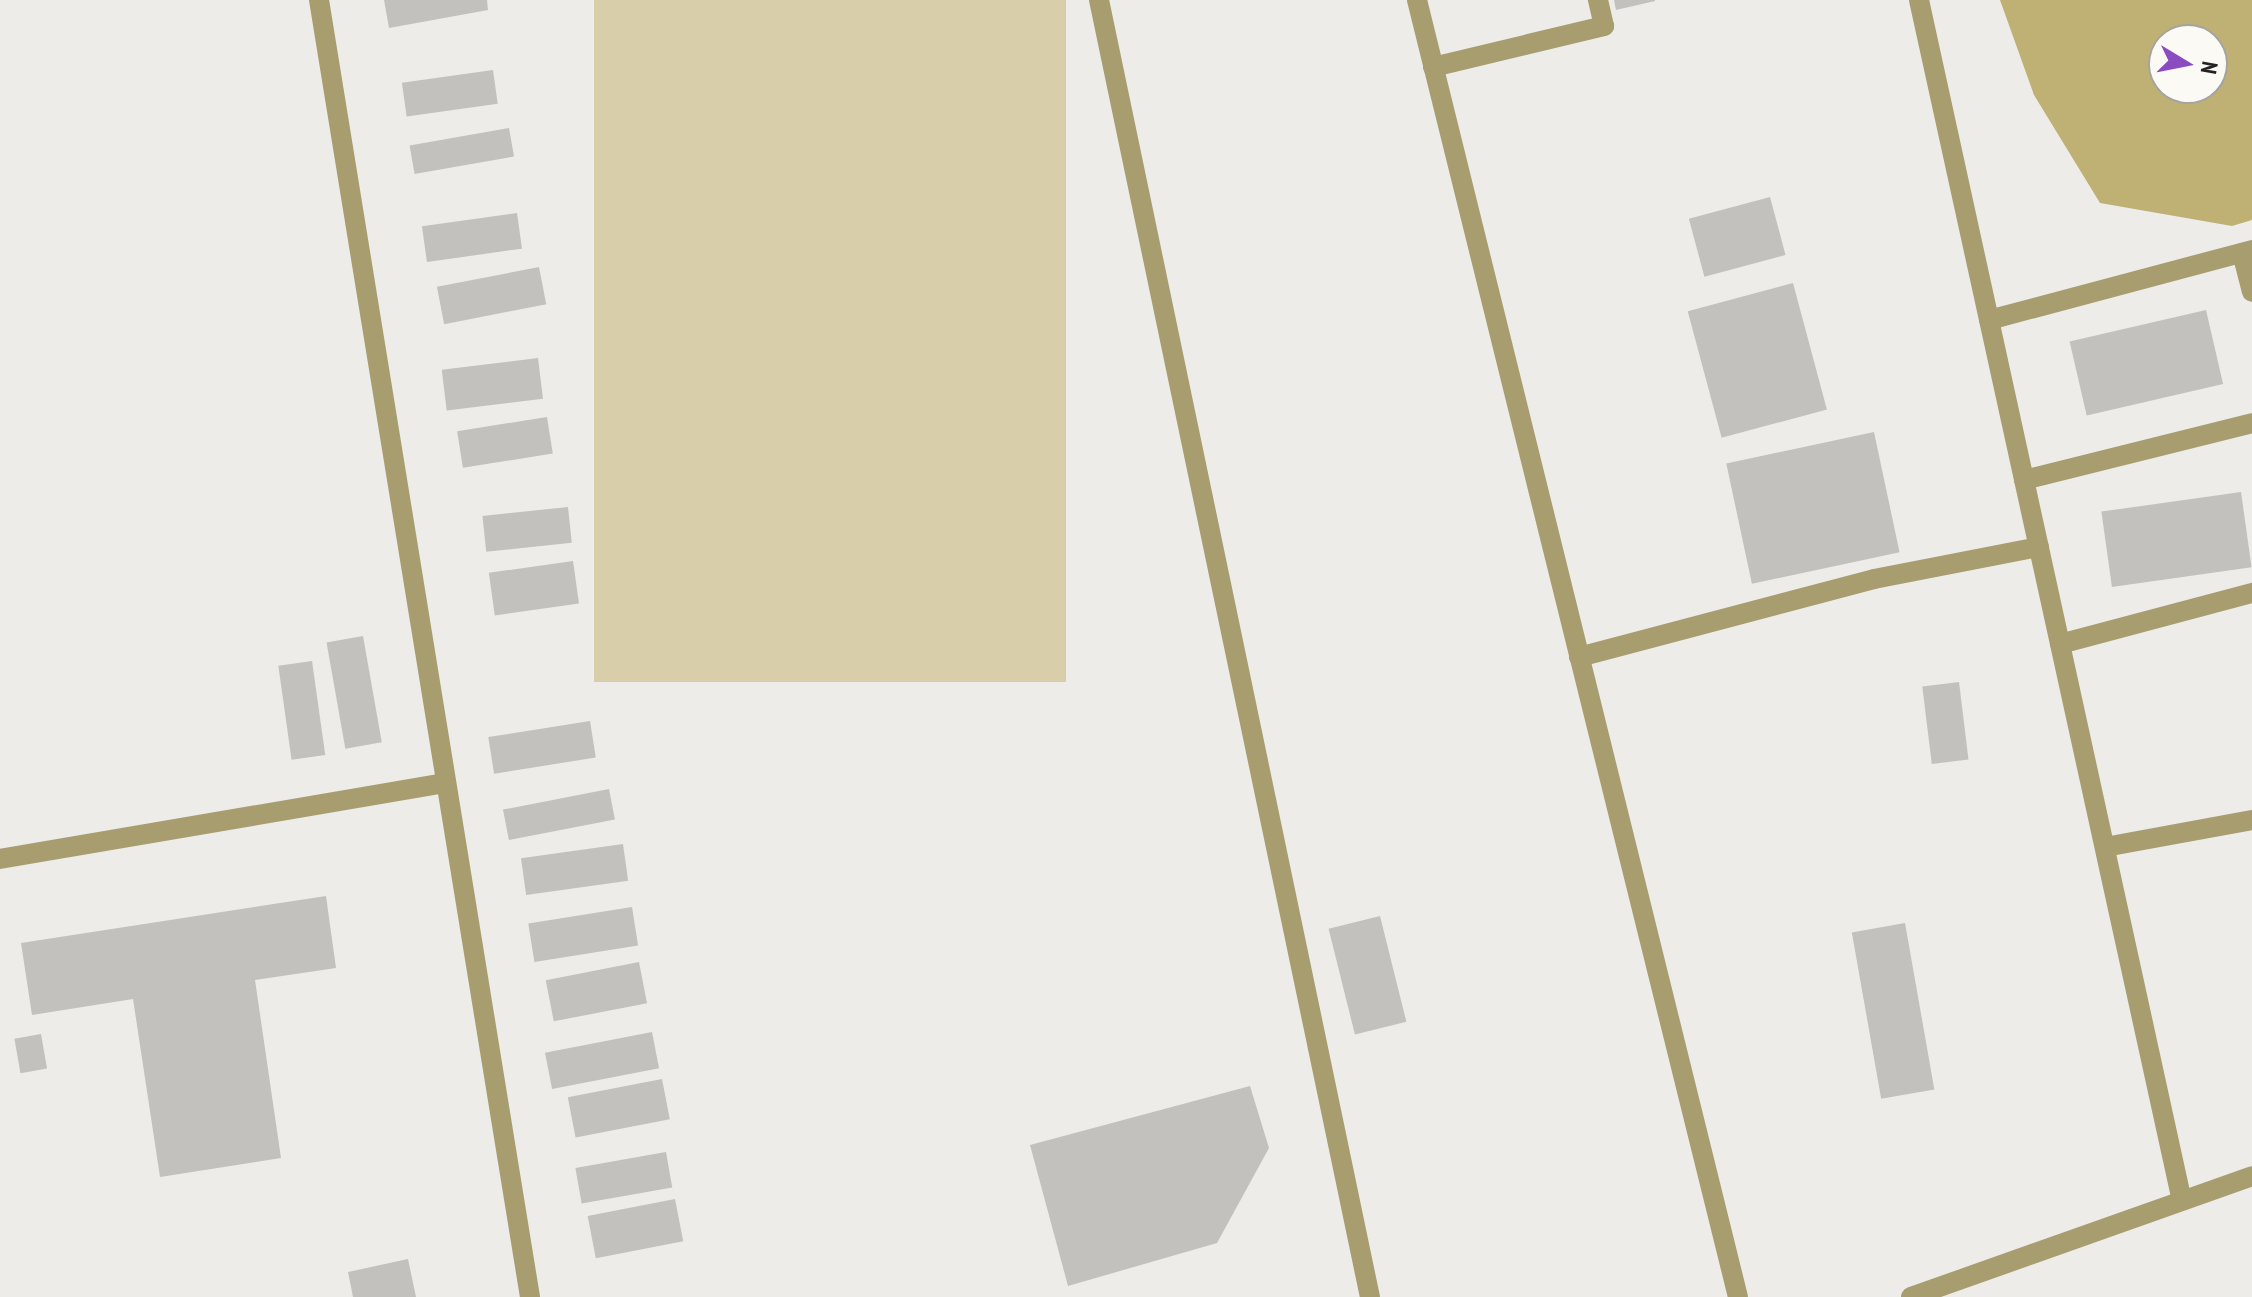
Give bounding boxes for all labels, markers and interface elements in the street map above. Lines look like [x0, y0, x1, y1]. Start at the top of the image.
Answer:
north arrow [2148, 24, 2228, 104]
text: N [2195, 60, 2224, 76]

